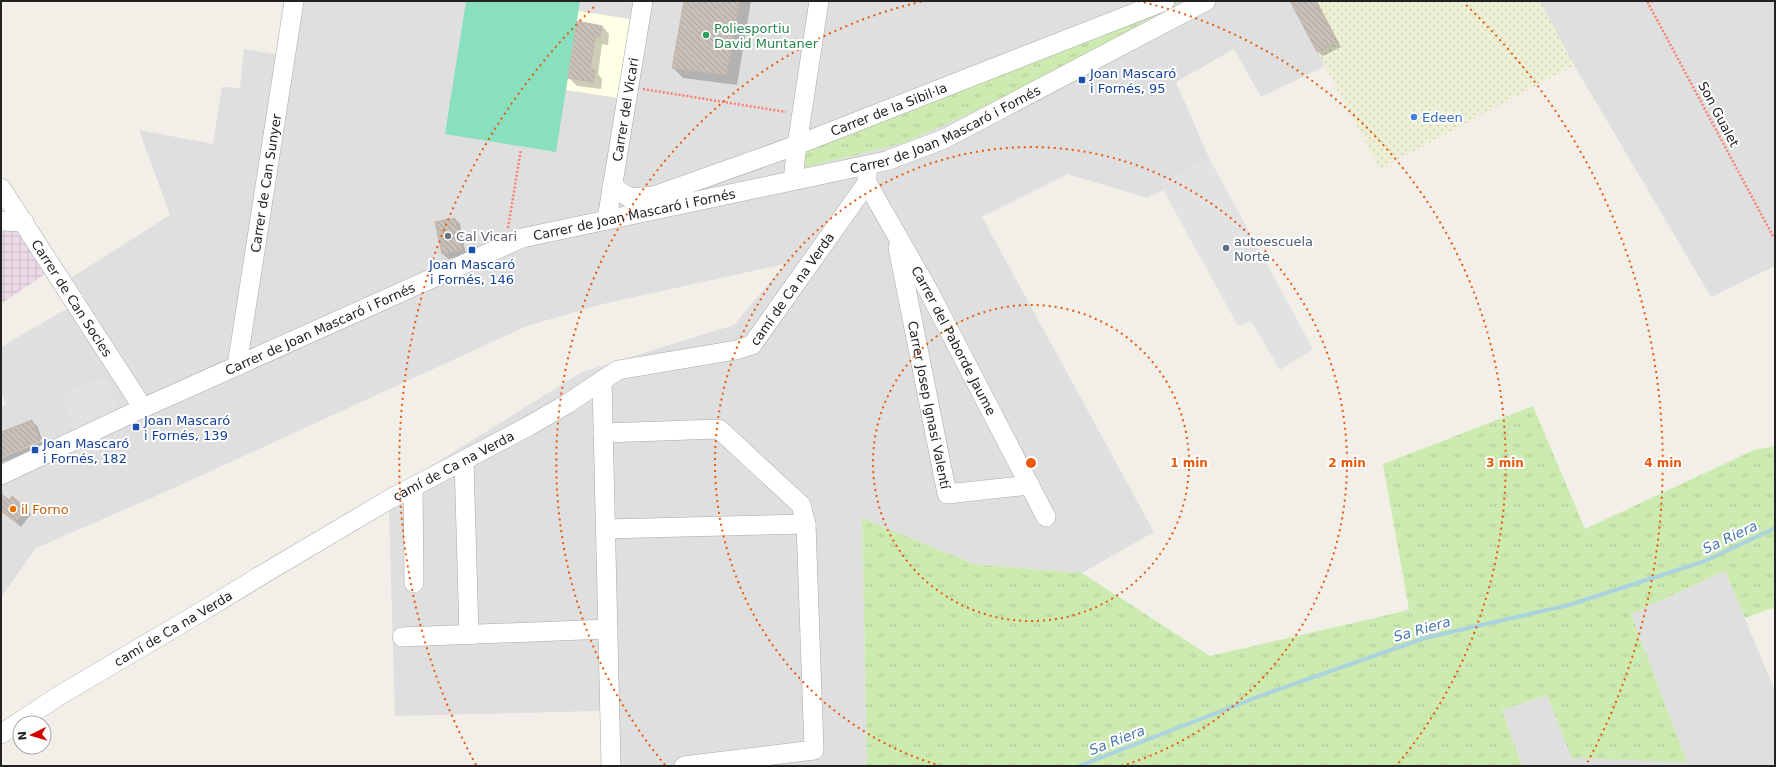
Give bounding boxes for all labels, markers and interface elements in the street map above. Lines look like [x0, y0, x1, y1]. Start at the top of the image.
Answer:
place label: Poliesportiu David Muntaner [714, 21, 819, 51]
marker: Poliesportiu David Muntaner [701, 30, 711, 40]
street label: Carrer del Vicari [610, 56, 642, 163]
place label: Joan Mascaró i Fornés, 95 [1089, 66, 1176, 96]
marker: Joan Mascaró i Fornés, 95 [1077, 75, 1087, 85]
street label: Son Gualet [1695, 79, 1742, 149]
street label: Carrer de la Sibil·la [828, 80, 949, 139]
street label: Carrer de Joan Mascaró i Fornés [849, 82, 1043, 176]
place label: Edeen [1422, 110, 1463, 125]
street label: Carrer de Can Sunyer [248, 112, 284, 254]
marker: Edeen [1409, 112, 1419, 122]
street label: Carrer de Joan Mascaró i Fornés [532, 186, 737, 243]
place label: Cal Vicari [456, 229, 517, 244]
street label: camí de Ca na Verda [747, 230, 837, 348]
marker: Cal Vicari [443, 231, 453, 241]
place label: autoescuela Norte [1234, 234, 1313, 264]
street label: Carrer de Can Socies [28, 237, 115, 360]
marker: autoescuela Norte [1221, 243, 1231, 253]
marker: Joan Mascaró i Fornés, 146 [467, 245, 477, 255]
place label: Joan Mascaró i Fornés, 146 [428, 257, 515, 287]
street label: Carrer del Paborde Jaume [908, 264, 999, 418]
street label: Carrer de Joan Mascaró i Fornés [223, 280, 418, 378]
street label: Carrer Josep Ignasi Valentí [905, 320, 953, 491]
place label: Joan Mascaró i Fornés, 139 [143, 413, 230, 443]
marker: Joan Mascaró i Fornés, 139 [131, 422, 141, 432]
street label: camí de Ca na Verda [390, 428, 517, 504]
place label: Joan Mascaró i Fornés, 182 [42, 436, 129, 466]
marker: Joan Mascaró i Fornés, 182 [30, 445, 40, 455]
centre of rings [1024, 456, 1038, 470]
text: 1 min [1170, 456, 1208, 470]
text: 2 min [1328, 456, 1366, 470]
text: 3 min [1486, 456, 1524, 470]
text: 4 min [1644, 456, 1682, 470]
place label: il Forno [21, 502, 69, 517]
marker: il Forno [8, 504, 18, 514]
water label: Sa Riera [1700, 517, 1760, 557]
street label: camí de Ca na Verda [111, 588, 235, 669]
water label: Sa Riera [1392, 613, 1452, 645]
north arrow [12, 715, 52, 755]
water label: Sa Riera [1087, 722, 1147, 758]
text: N [16, 731, 29, 741]

